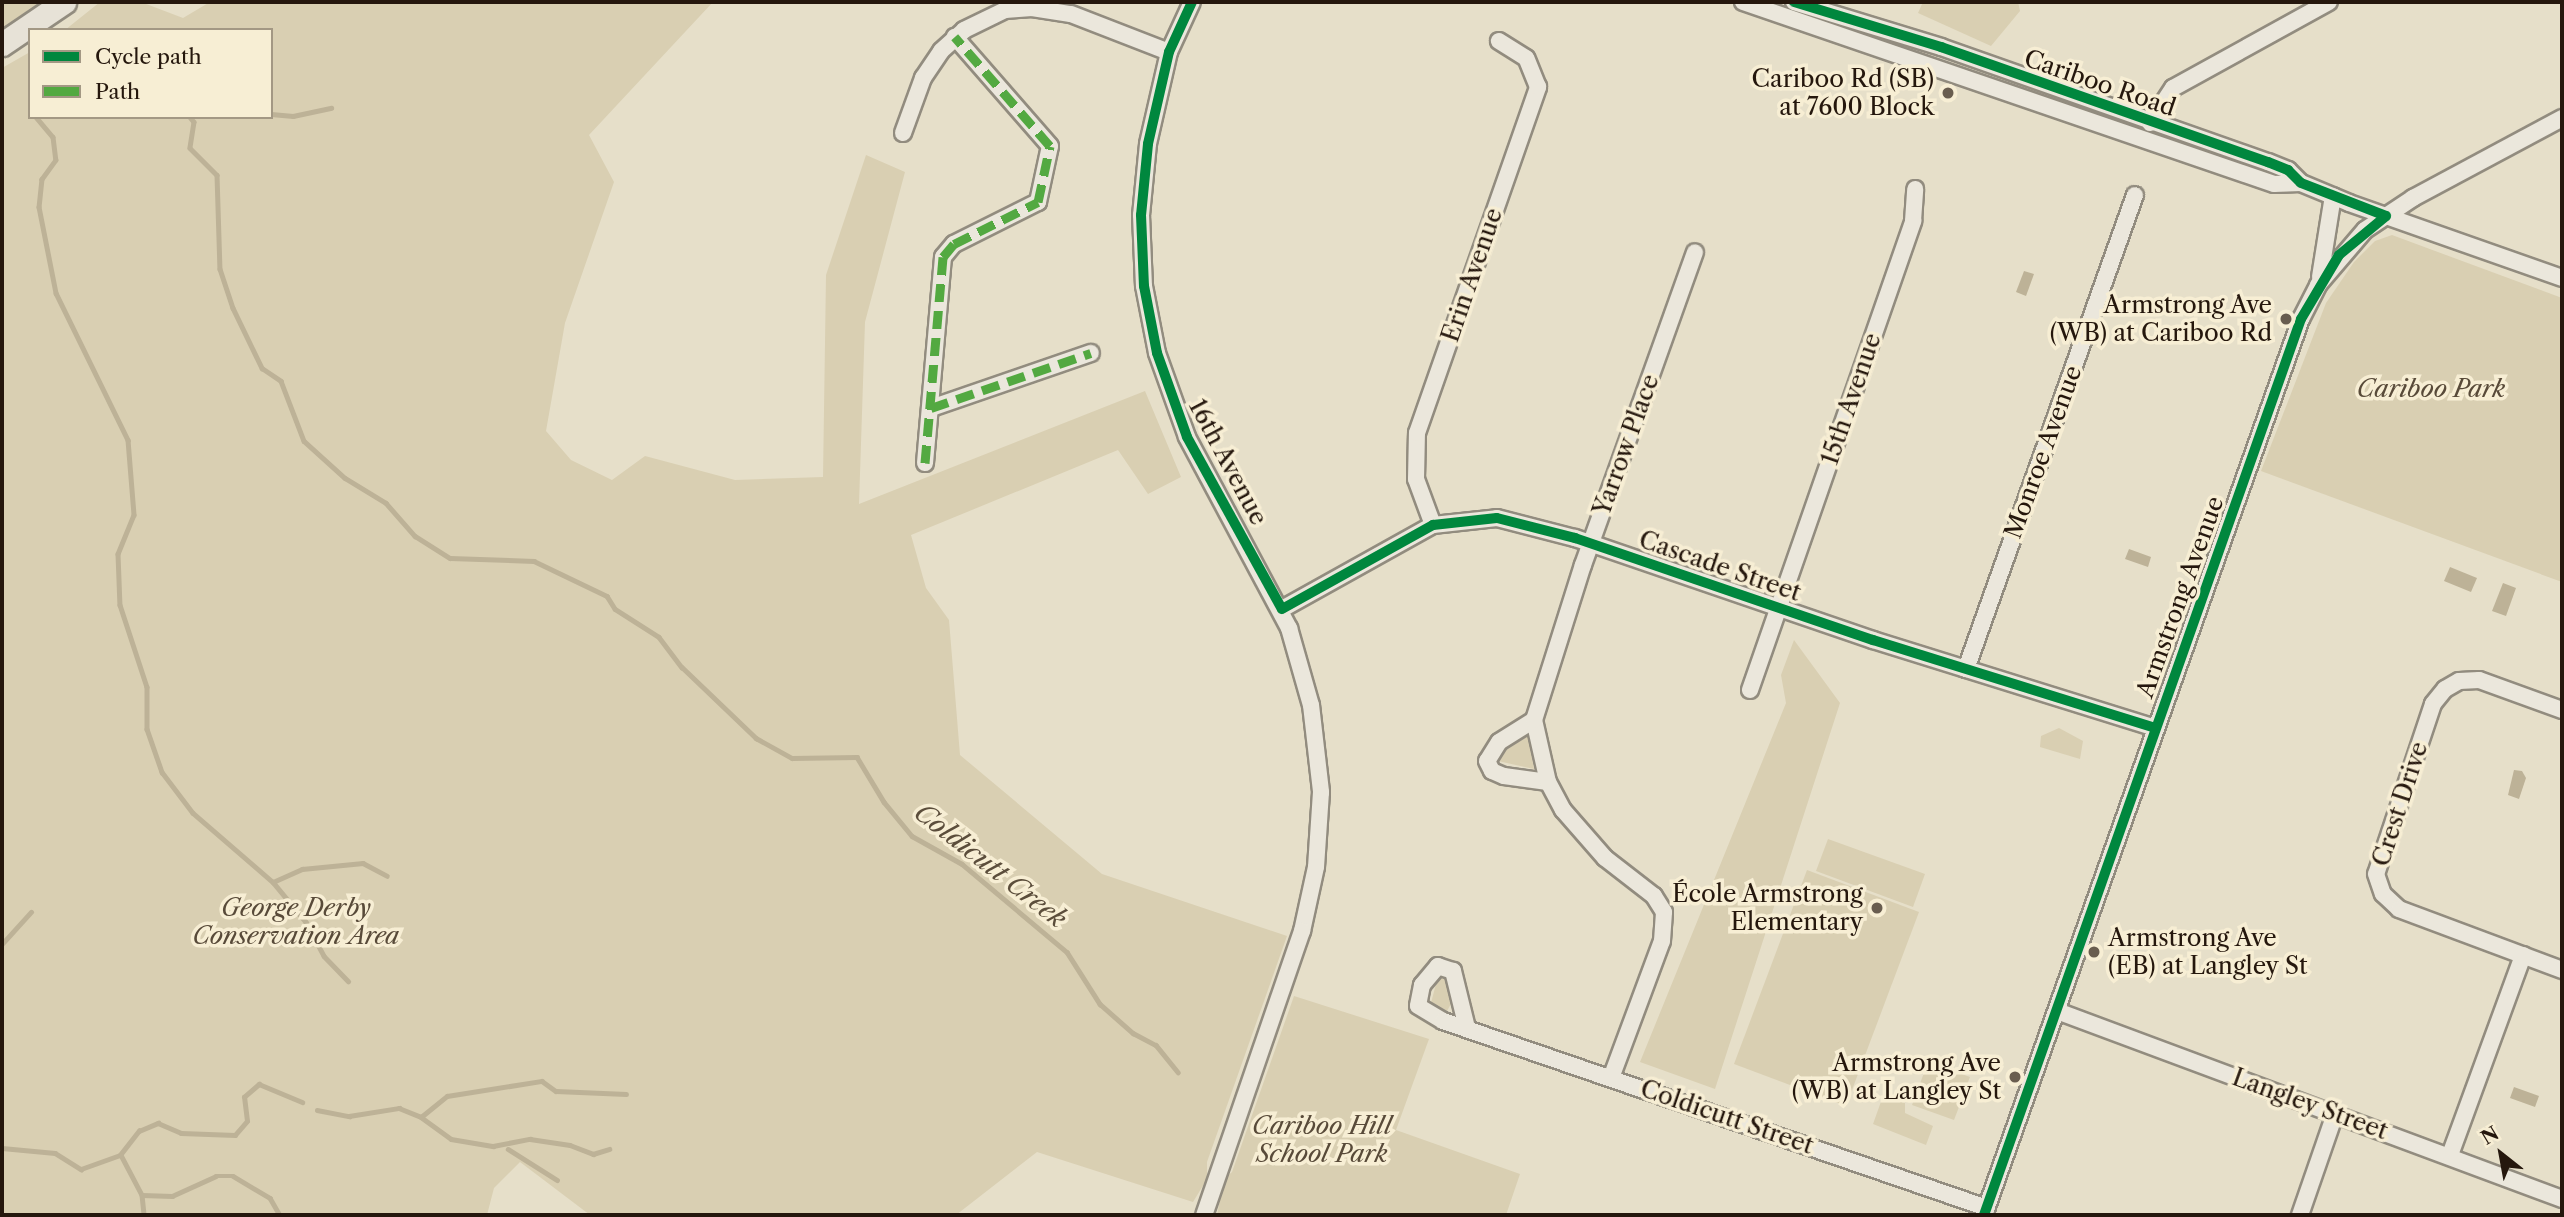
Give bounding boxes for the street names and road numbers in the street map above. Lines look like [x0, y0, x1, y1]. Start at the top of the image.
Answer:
street label: Cariboo Road [2021, 44, 2179, 122]
street label: Erin Avenue [1435, 204, 1509, 346]
street label: 15th Avenue [1815, 329, 1887, 469]
street label: Monroe Avenue [1998, 361, 2088, 543]
street label: Yarrow Place [1587, 370, 1665, 520]
street label: 16th Avenue [1183, 394, 1273, 530]
street label: Armstrong Avenue [2130, 492, 2230, 702]
street label: Cascade Street [1635, 525, 1805, 607]
street label: Crest Drive [2366, 738, 2434, 870]
street label: Langley Street [2228, 1062, 2392, 1146]
street label: Coldicutt Street [1637, 1074, 1817, 1160]

